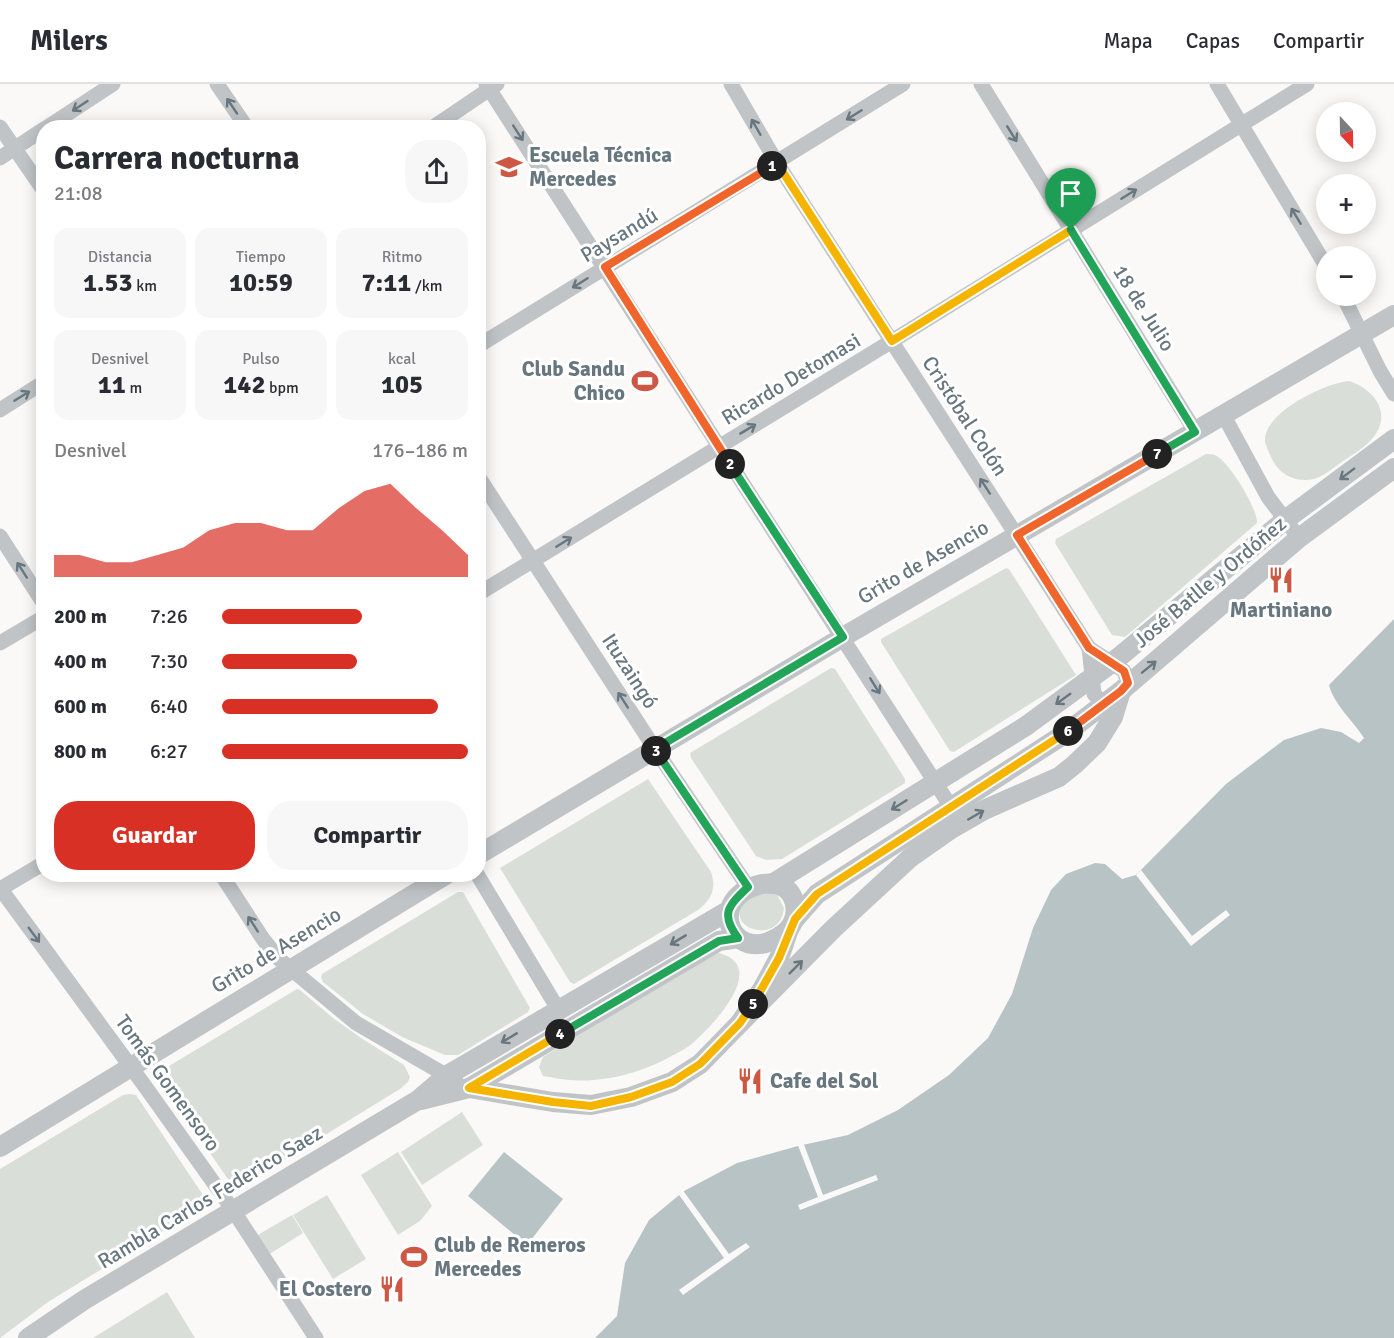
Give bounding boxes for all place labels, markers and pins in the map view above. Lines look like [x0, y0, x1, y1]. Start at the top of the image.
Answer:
place label: Escuela Técnica Mercedes [529, 142, 672, 192]
pin: 1 [757, 151, 787, 181]
school or university icon: Escuela Técnica Mercedes [494, 152, 524, 182]
pin [1045, 168, 1096, 230]
place label: Club Sandu Chico [522, 356, 625, 406]
sports icon: Club Sandu Chico [630, 366, 660, 396]
pin: 7 [1142, 439, 1172, 469]
pin: 2 [715, 449, 745, 479]
restaurant icon: Martiniano [1266, 565, 1296, 595]
place label: Martiniano [1230, 597, 1332, 623]
pin: 6 [1053, 716, 1083, 746]
pin: 3 [641, 736, 671, 766]
pin: 5 [738, 989, 768, 1019]
pin: 4 [545, 1019, 575, 1049]
restaurant icon: Cafe del Sol [735, 1066, 765, 1096]
place label: Cafe del Sol [770, 1068, 879, 1094]
place label: Club de Remeros Mercedes [434, 1232, 586, 1282]
sports icon: Club de Remeros Mercedes [399, 1242, 429, 1272]
restaurant icon: El Costero [377, 1274, 407, 1304]
place label: El Costero [279, 1276, 372, 1302]

